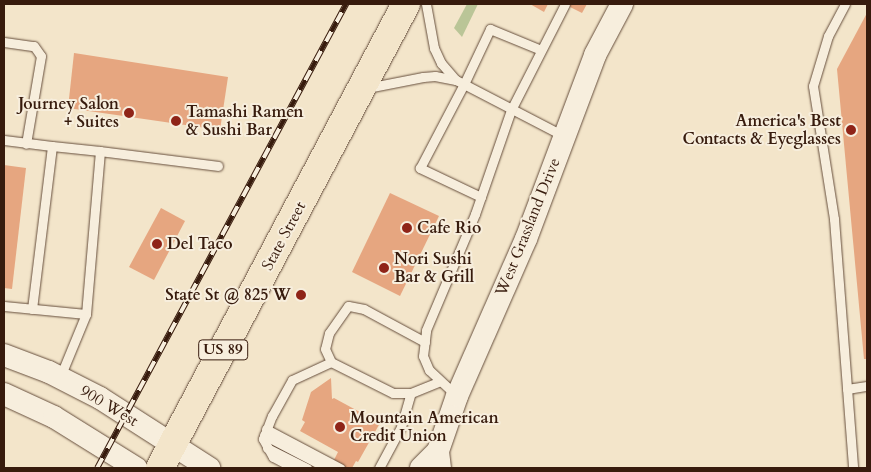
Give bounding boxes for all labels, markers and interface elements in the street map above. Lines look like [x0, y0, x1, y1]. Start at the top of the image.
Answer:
place label: Journey Salon + Suites [18, 94, 119, 132]
place label: Tamashi Ramen & Sushi Bar [186, 102, 304, 140]
marker: Journey Salon + Suites [123, 107, 135, 119]
place label: America's Best Contacts & Eyeglasses [683, 111, 841, 149]
marker: Tamashi Ramen & Sushi Bar [170, 115, 182, 127]
marker: America's Best Contacts & Eyeglasses [845, 124, 857, 136]
street label: West Grassland Drive [492, 155, 564, 299]
street label: State Street [258, 198, 310, 274]
place label: Cafe Rio [417, 218, 481, 238]
marker: Cafe Rio [401, 222, 413, 234]
place label: Del Taco [167, 234, 233, 254]
marker: Del Taco [151, 238, 163, 250]
place label: Nori Sushi Bar & Grill [394, 249, 474, 287]
marker: Nori Sushi Bar & Grill [378, 262, 390, 274]
place label: State St @ 825 W [165, 285, 291, 305]
marker: State St @ 825 W [295, 289, 307, 301]
road number: US 89 [198, 338, 248, 362]
street label: 900 West [77, 381, 141, 431]
place label: Mountain American Credit Union [350, 408, 499, 446]
marker: Mountain American Credit Union [334, 421, 346, 433]

